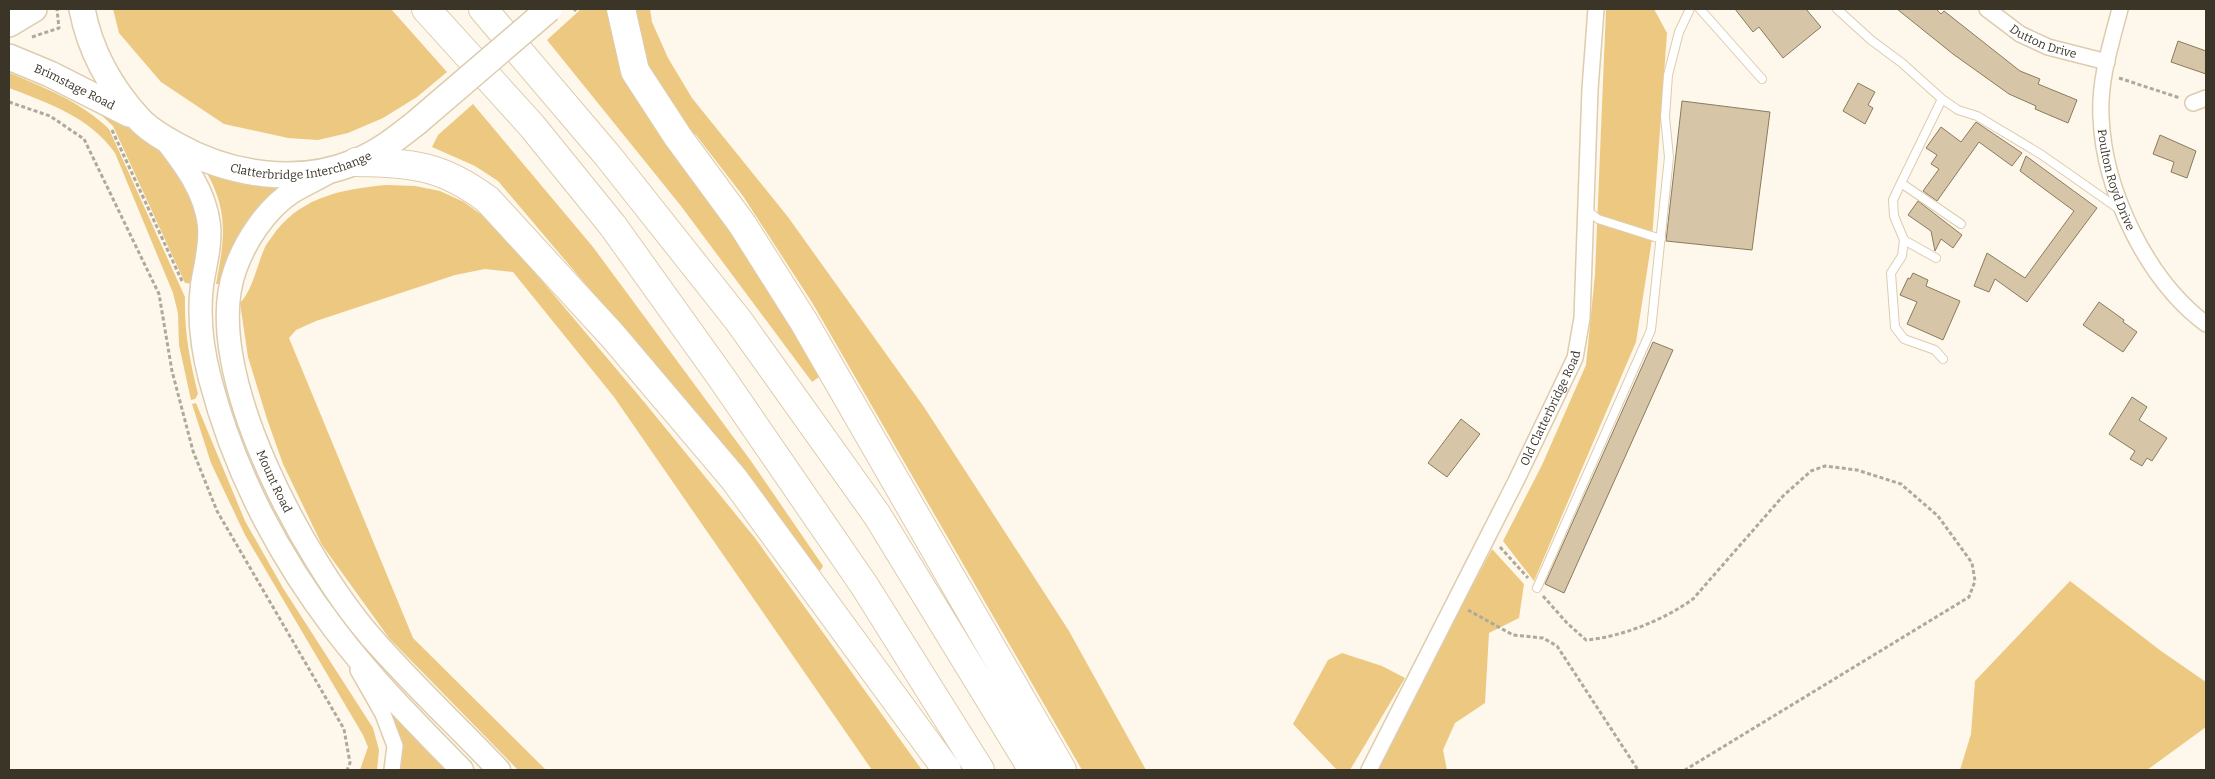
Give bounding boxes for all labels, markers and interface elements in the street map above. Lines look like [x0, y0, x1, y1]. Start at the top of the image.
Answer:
street label: Dutton Drive [2007, 22, 2078, 61]
street label: Brimstage Road [32, 61, 117, 113]
street label: Poulton Royd Drive [2095, 128, 2138, 233]
street label: Clatterbridge Interchange [229, 148, 374, 182]
street label: Old Clatterbridge Road [1517, 350, 1583, 468]
street label: Mount Road [253, 448, 295, 515]

